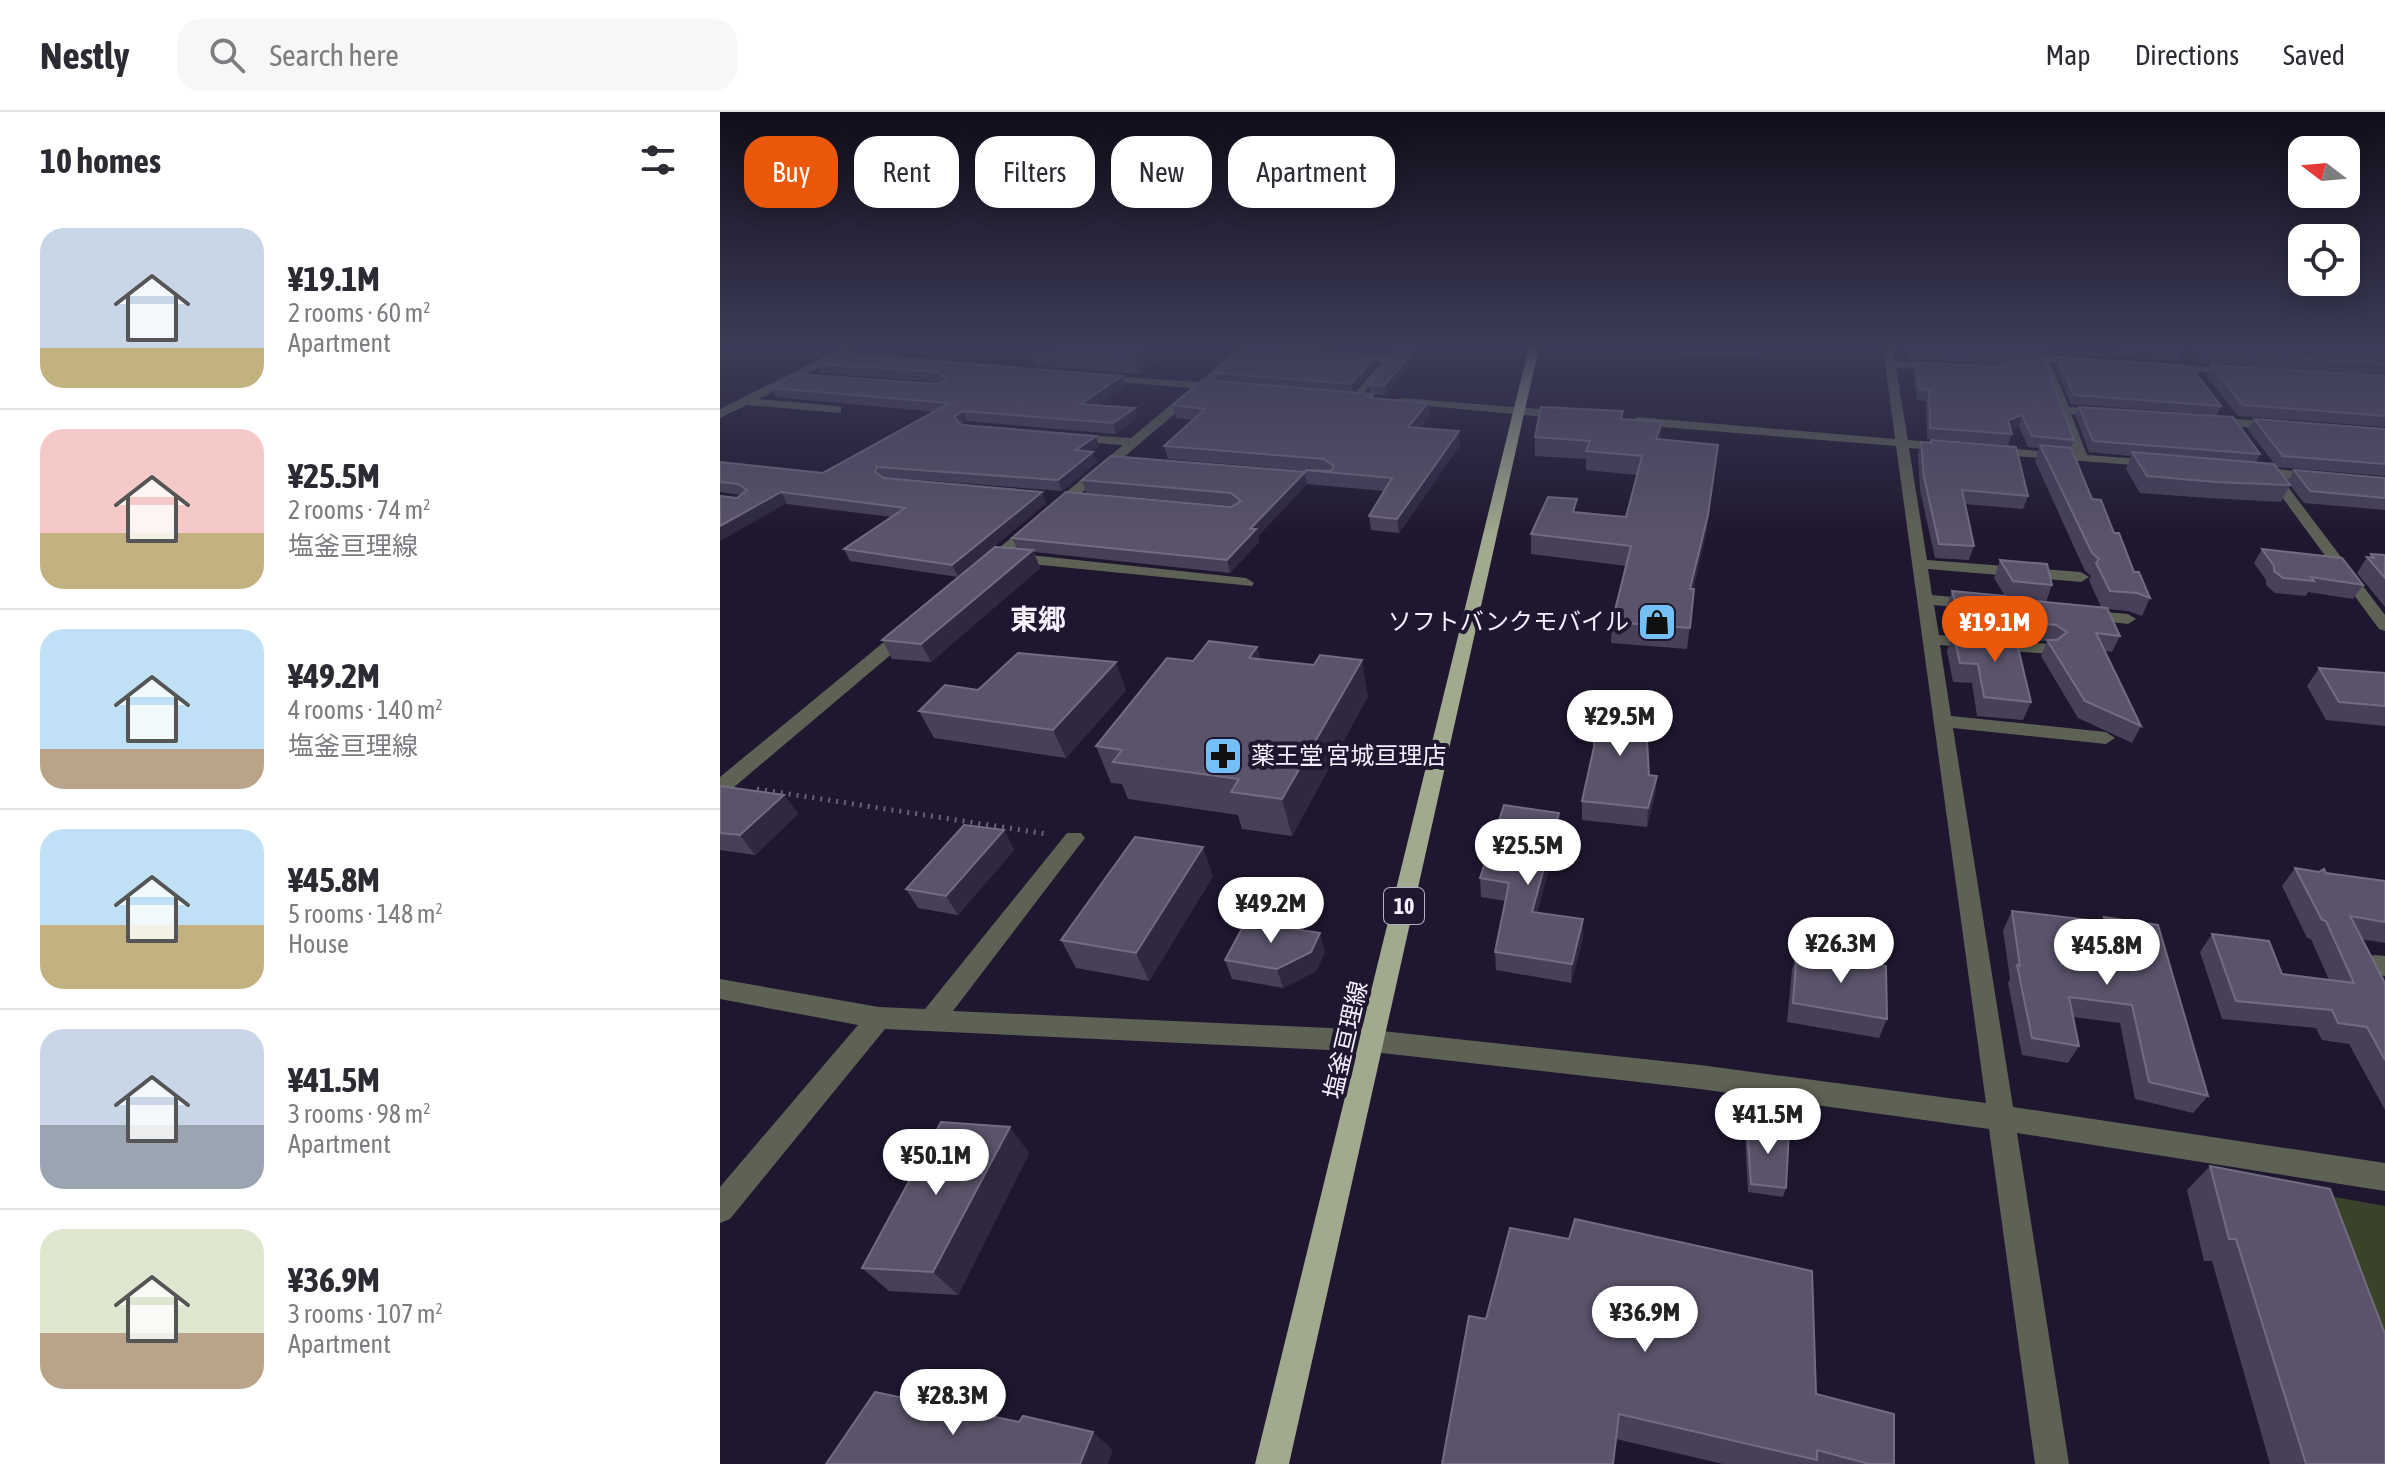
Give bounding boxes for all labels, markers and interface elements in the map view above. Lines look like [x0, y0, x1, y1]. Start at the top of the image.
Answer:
search box [177, 19, 737, 91]
icon: search [205, 33, 249, 77]
text: Nestly [40, 34, 129, 77]
text: Search here [269, 38, 399, 72]
text: Map [2046, 39, 2091, 71]
text: Directions [2135, 39, 2239, 71]
text: Saved [2283, 39, 2345, 71]
chip: Buy [744, 136, 838, 208]
chip: Rent [854, 136, 959, 208]
chip: Filters [975, 136, 1095, 208]
chip: New [1111, 136, 1212, 208]
chip: Apartment [1228, 136, 1395, 208]
north arrow [2288, 136, 2360, 208]
map controls [2288, 136, 2360, 296]
icon: filters [636, 138, 680, 182]
text: 10 homes [40, 141, 161, 180]
button: locate [2288, 224, 2360, 296]
text: ¥19.1M [288, 259, 380, 298]
icon: home [104, 260, 200, 356]
text: 2 rooms · 60 m² [288, 298, 430, 328]
text: Apartment [288, 328, 391, 358]
text: ¥25.5M [288, 456, 380, 495]
icon: home [104, 461, 200, 557]
text: 2 rooms · 74 m² [288, 495, 430, 525]
text: 塩釜亘理線 [288, 531, 418, 561]
pin: ¥19.1M [1930, 596, 2060, 664]
shop icon: ソフトバンクモバイル [1636, 601, 1678, 643]
district label: 東郷 [1010, 603, 1066, 635]
text: ¥19.1M [1960, 607, 2030, 637]
place label: ソフトバンクモバイル [1388, 608, 1629, 635]
text: ¥49.2M [288, 656, 380, 695]
icon: home [104, 661, 200, 757]
pin: ¥29.5M [1555, 690, 1685, 758]
text: 4 rooms · 140 m² [288, 695, 443, 725]
text: ¥29.5M [1585, 701, 1655, 731]
text: 塩釜亘理線 [288, 731, 418, 761]
pharmacy icon: 薬王堂 宮城亘理店 [1202, 735, 1244, 777]
place label: 薬王堂 宮城亘理店 [1251, 742, 1446, 769]
pin: ¥25.5M [1463, 819, 1593, 887]
text: ¥25.5M [1493, 830, 1563, 860]
text: ¥45.8M [288, 860, 380, 899]
icon: home [104, 861, 200, 957]
pin: ¥49.2M [1206, 877, 1336, 945]
text: ¥49.2M [1236, 888, 1306, 918]
road number: 10 [1384, 888, 1424, 924]
text: 5 rooms · 148 m² [288, 899, 443, 929]
pin: ¥26.3M [1776, 917, 1906, 985]
pin: ¥45.8M [2042, 919, 2172, 987]
text: ¥26.3M [1806, 928, 1876, 958]
text: House [288, 929, 349, 959]
text: ¥45.8M [2072, 930, 2142, 960]
street label: 塩釜亘理線 [1319, 978, 1372, 1101]
text: ¥41.5M [288, 1060, 380, 1099]
icon: home [104, 1061, 200, 1157]
pin: ¥41.5M [1703, 1088, 1833, 1156]
text: 3 rooms · 98 m² [288, 1099, 430, 1129]
text: ¥41.5M [1733, 1099, 1803, 1129]
text: Apartment [288, 1129, 391, 1159]
pin: ¥50.1M [871, 1129, 1001, 1197]
text: ¥50.1M [901, 1140, 971, 1170]
text: ¥36.9M [288, 1260, 380, 1299]
icon: home [104, 1261, 200, 1357]
pin: ¥36.9M [1580, 1286, 1710, 1354]
text: ¥36.9M [1610, 1297, 1680, 1327]
text: 3 rooms · 107 m² [288, 1299, 443, 1329]
text: Apartment [288, 1329, 391, 1359]
pin: ¥28.3M [888, 1369, 1018, 1437]
text: ¥28.3M [918, 1380, 988, 1410]

